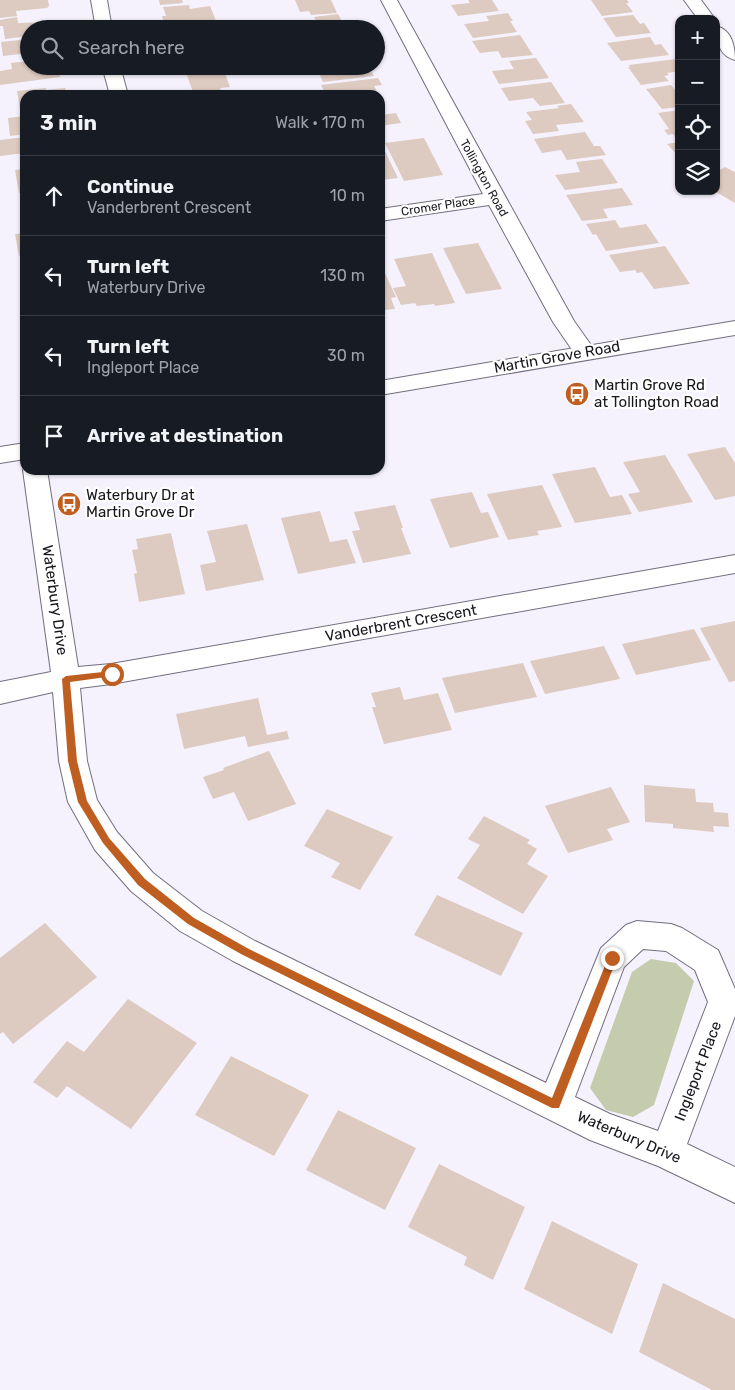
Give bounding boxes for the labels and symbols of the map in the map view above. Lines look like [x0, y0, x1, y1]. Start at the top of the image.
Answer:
street label: Tollington Road [457, 137, 511, 219]
street label: Cromer Place [400, 193, 476, 219]
street label: Martin Grove Road [492, 337, 622, 377]
place label: Martin Grove Rd at Tollington Road [594, 376, 719, 411]
bus stop icon: Martin Grove Rd at Tollington Road [564, 381, 590, 407]
place label: Waterbury Dr at Martin Grove Dr [86, 486, 195, 521]
bus stop icon: Waterbury Dr at Martin Grove Dr [56, 491, 82, 517]
street label: Waterbury Drive [38, 544, 72, 656]
street label: Vanderbrent Crescent [324, 601, 478, 645]
route start [101, 663, 124, 686]
route end [601, 947, 624, 970]
street label: Ingleport Place [671, 1019, 725, 1123]
street label: Waterbury Drive [574, 1107, 684, 1167]

